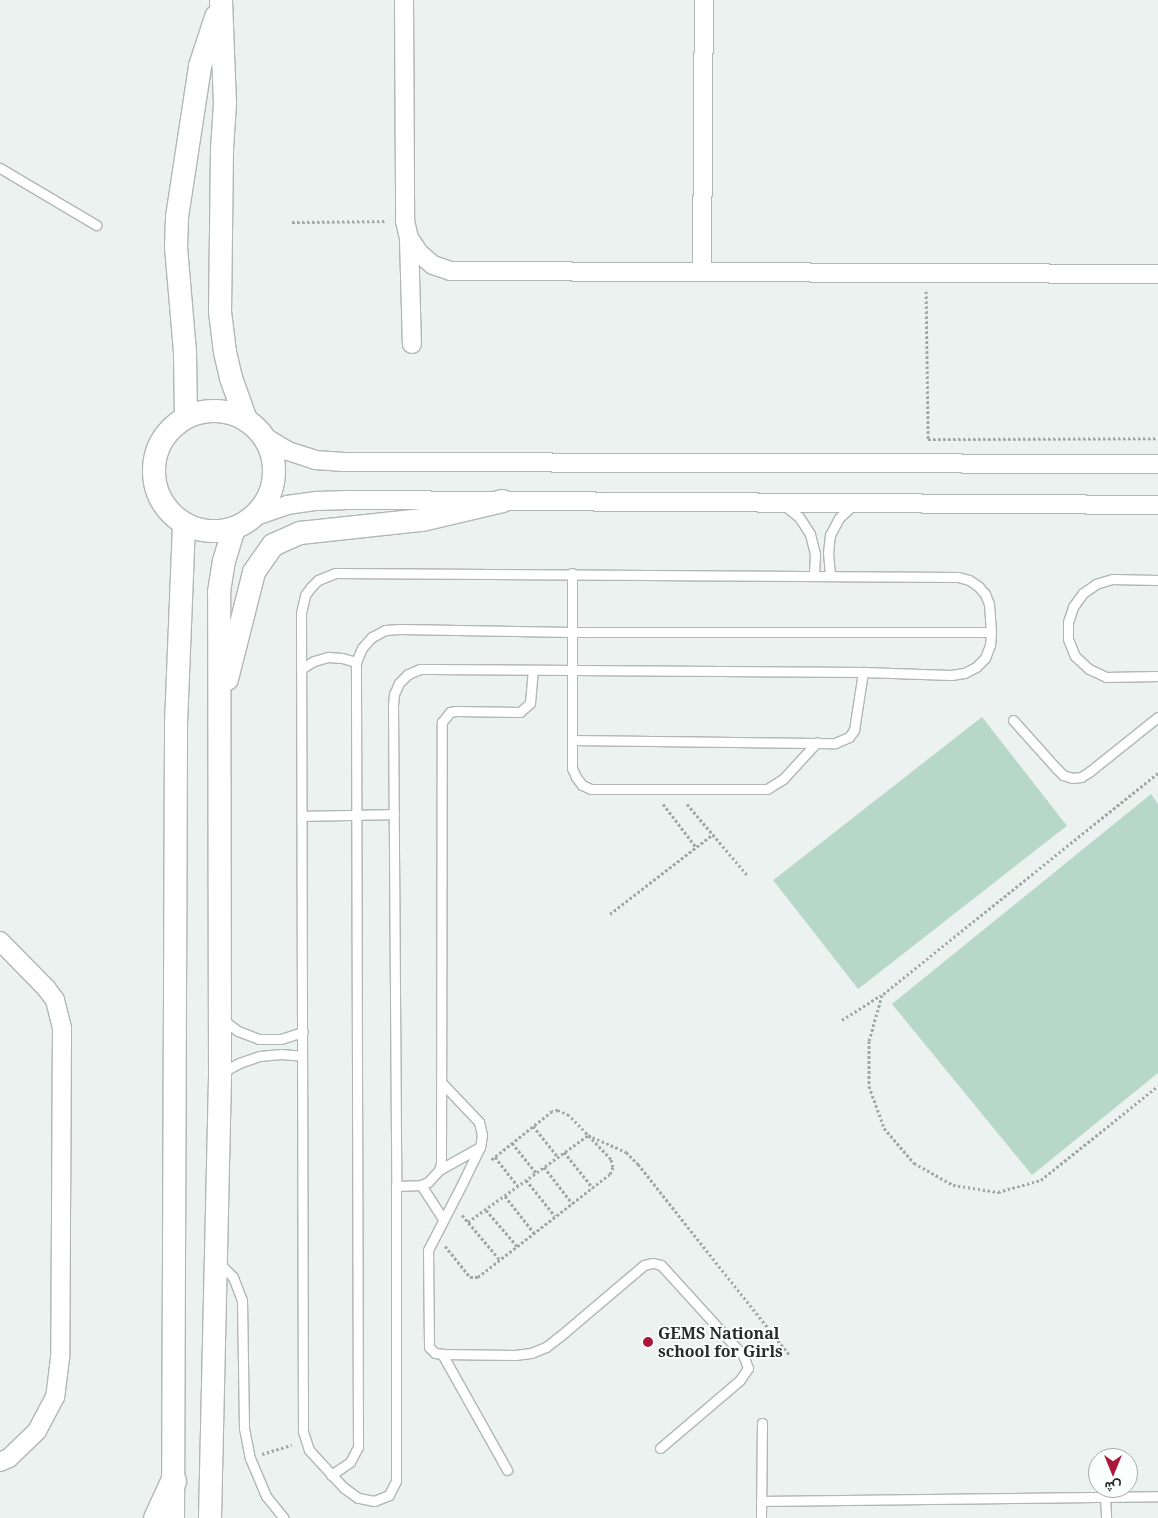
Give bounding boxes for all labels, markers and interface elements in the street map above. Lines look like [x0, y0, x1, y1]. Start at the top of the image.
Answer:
place label: GEMS National school for Girls [658, 1323, 783, 1361]
marker: GEMS National school for Girls [642, 1336, 654, 1348]
north arrow [1088, 1448, 1138, 1498]
text: ش [1105, 1478, 1121, 1497]

